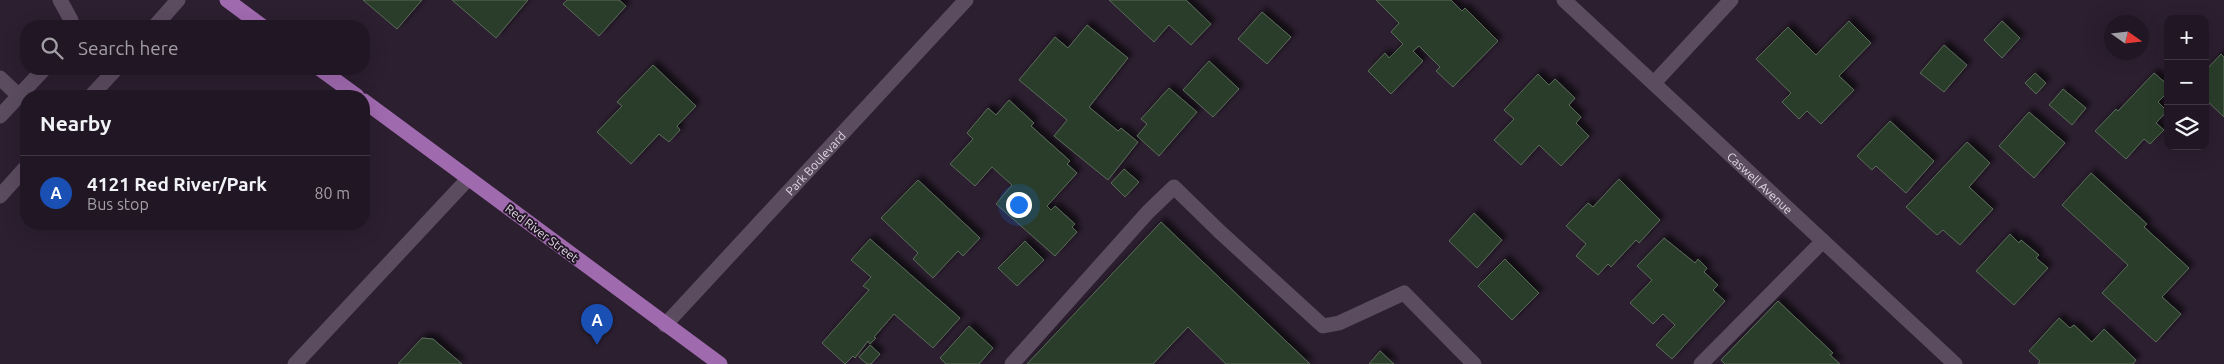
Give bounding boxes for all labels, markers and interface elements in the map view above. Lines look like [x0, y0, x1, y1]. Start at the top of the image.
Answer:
north arrow [2104, 15, 2149, 60]
map controls [2164, 15, 2209, 150]
button: + [2164, 15, 2209, 60]
search box [20, 20, 370, 75]
icon: search [38, 34, 66, 62]
text: Search here [78, 37, 178, 59]
button: − [2164, 60, 2209, 105]
button: layers [2164, 105, 2209, 150]
text: Nearby [40, 111, 111, 135]
street label: Park Boulevard [783, 129, 848, 197]
street label: Caswell Avenue [1725, 149, 1795, 216]
text: 4121 Red River/Park [87, 173, 267, 195]
text: A [50, 184, 62, 202]
text: 80 m [314, 184, 350, 202]
your location [1006, 192, 1032, 218]
text: Bus stop [87, 195, 149, 213]
street label: Red River Street [503, 201, 581, 265]
pin: A [581, 304, 613, 345]

